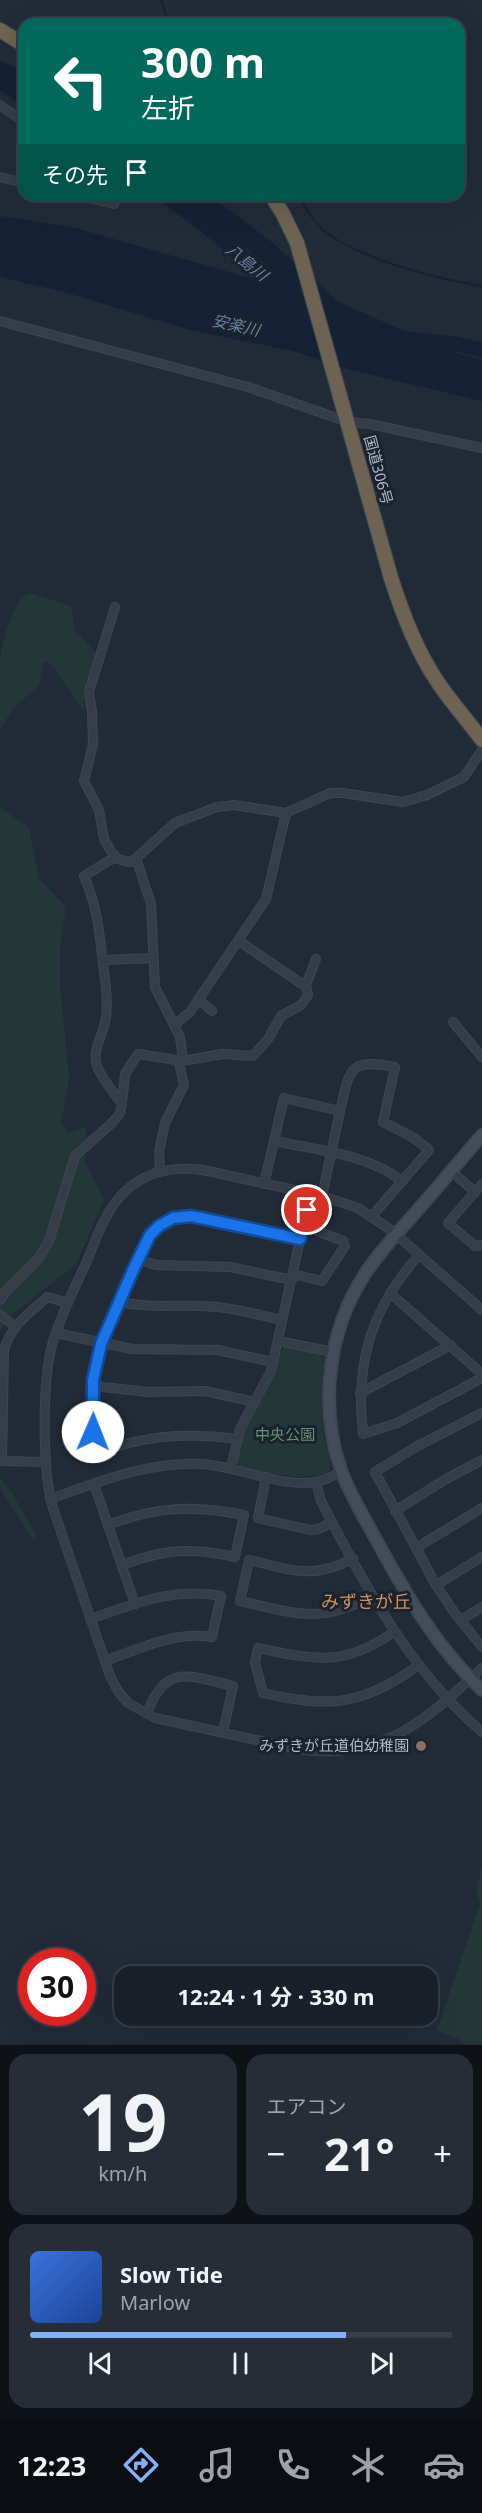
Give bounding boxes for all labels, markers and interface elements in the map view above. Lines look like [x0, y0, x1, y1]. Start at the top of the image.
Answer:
text: 300 m [141, 33, 265, 90]
icon: left [42, 42, 120, 120]
text: 左折 [141, 89, 195, 126]
icon: arrive [120, 156, 153, 189]
text: その先 [42, 159, 108, 189]
water label: 八島川 [221, 238, 274, 287]
water label: 安楽川 [210, 309, 264, 342]
street label: 国道306号 [360, 433, 398, 506]
pin [281, 1184, 332, 1235]
icon: arrive [290, 1193, 323, 1226]
position arrow [61, 1400, 125, 1464]
park label: 中央公園 [255, 1424, 315, 1444]
district label: みずきが丘 [321, 1589, 411, 1613]
place label: みずきが丘道伯幼稚園 [259, 1735, 409, 1755]
marker: みずきが丘道伯幼稚園 [414, 1739, 428, 1753]
speed limit sign: 30 [18, 1948, 96, 2026]
text: 12:24 · 1 分 · 330 m [178, 1981, 375, 2011]
text: 19 [78, 2068, 167, 2174]
text: エアコン [267, 2093, 347, 2120]
text: 21° [324, 2123, 395, 2184]
text: − [267, 2131, 285, 2176]
text: + [433, 2131, 452, 2176]
text: km/h [98, 2160, 147, 2187]
text: Slow Tide [120, 2259, 223, 2289]
text: Marlow [120, 2289, 190, 2316]
icon: previous [84, 2347, 117, 2380]
icon: pause [224, 2347, 257, 2380]
icon: next [365, 2347, 398, 2380]
icon: directions [120, 2444, 162, 2486]
icon: music [196, 2444, 238, 2486]
icon: phone [272, 2444, 314, 2486]
icon: climate [347, 2444, 389, 2486]
icon: car [423, 2444, 465, 2486]
text: 12:23 [17, 2447, 86, 2484]

